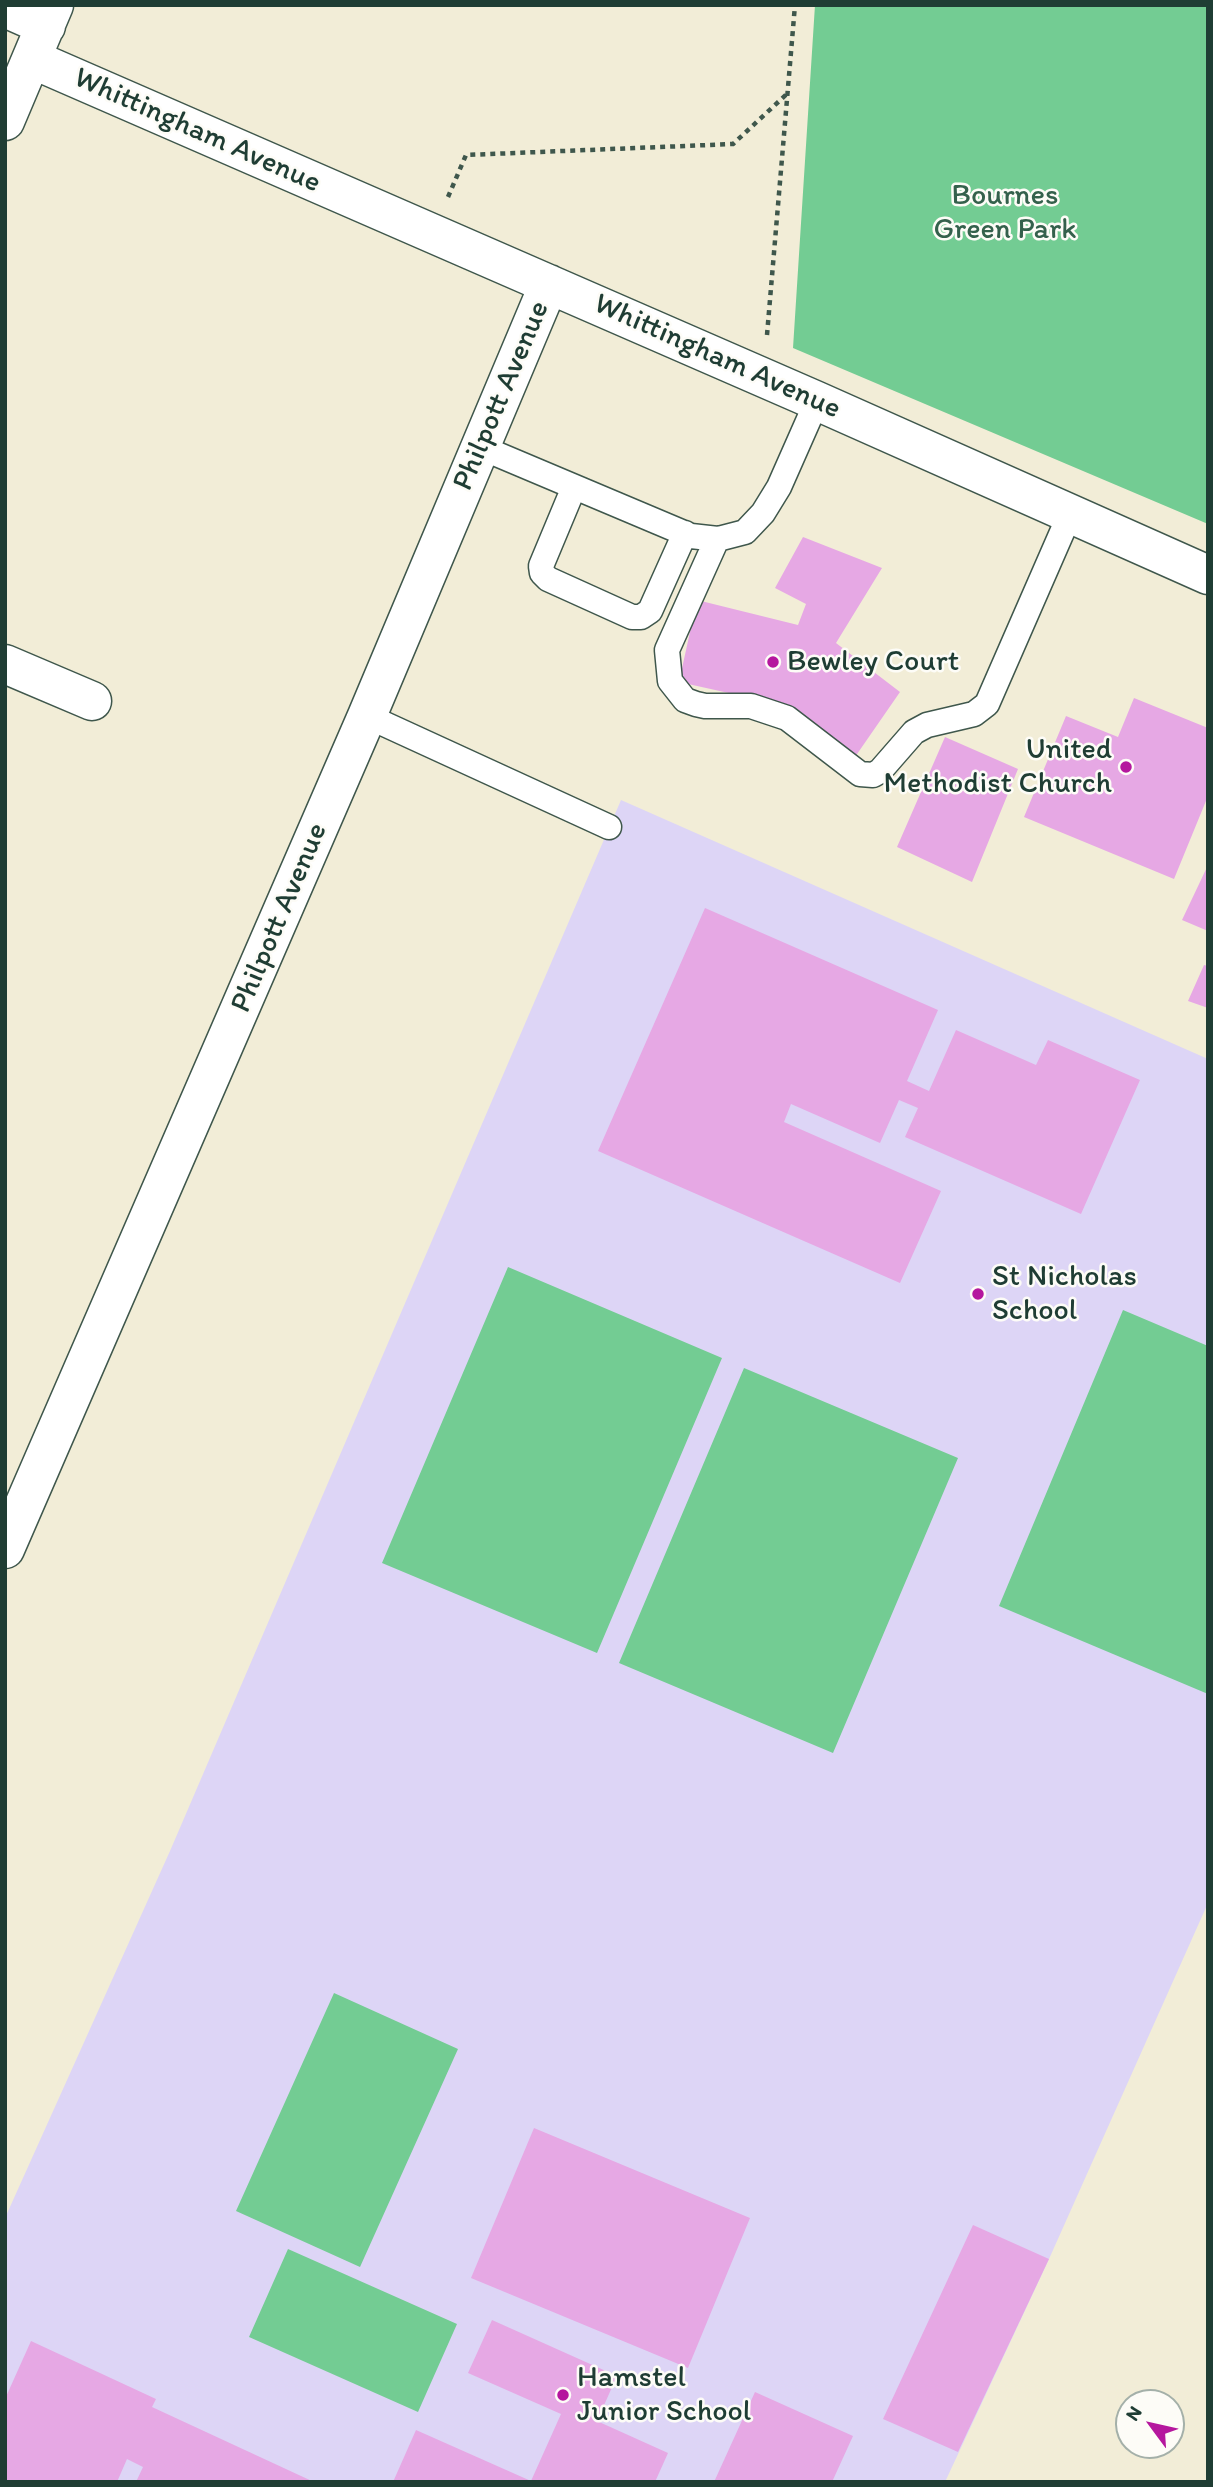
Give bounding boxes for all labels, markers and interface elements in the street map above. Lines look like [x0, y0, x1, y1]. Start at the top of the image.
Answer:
street label: Whittingham Avenue [68, 60, 326, 202]
park label: Bournes Green Park [934, 178, 1076, 248]
street label: Whittingham Avenue [588, 286, 846, 428]
street label: Philpott Avenue [446, 296, 558, 496]
place label: Bewley Court [787, 644, 959, 680]
marker: Bewley Court [765, 654, 781, 670]
place label: United Methodist Church [883, 732, 1112, 802]
marker: United Methodist Church [1118, 759, 1134, 775]
street label: Philpott Avenue [224, 818, 336, 1018]
place label: St Nicholas School [992, 1259, 1137, 1330]
marker: St Nicholas School [970, 1286, 986, 1302]
place label: Hamstel Junior School [577, 2360, 751, 2430]
marker: Hamstel Junior School [555, 2387, 571, 2403]
north arrow [1115, 2389, 1185, 2459]
text: N [1121, 2402, 1147, 2425]

